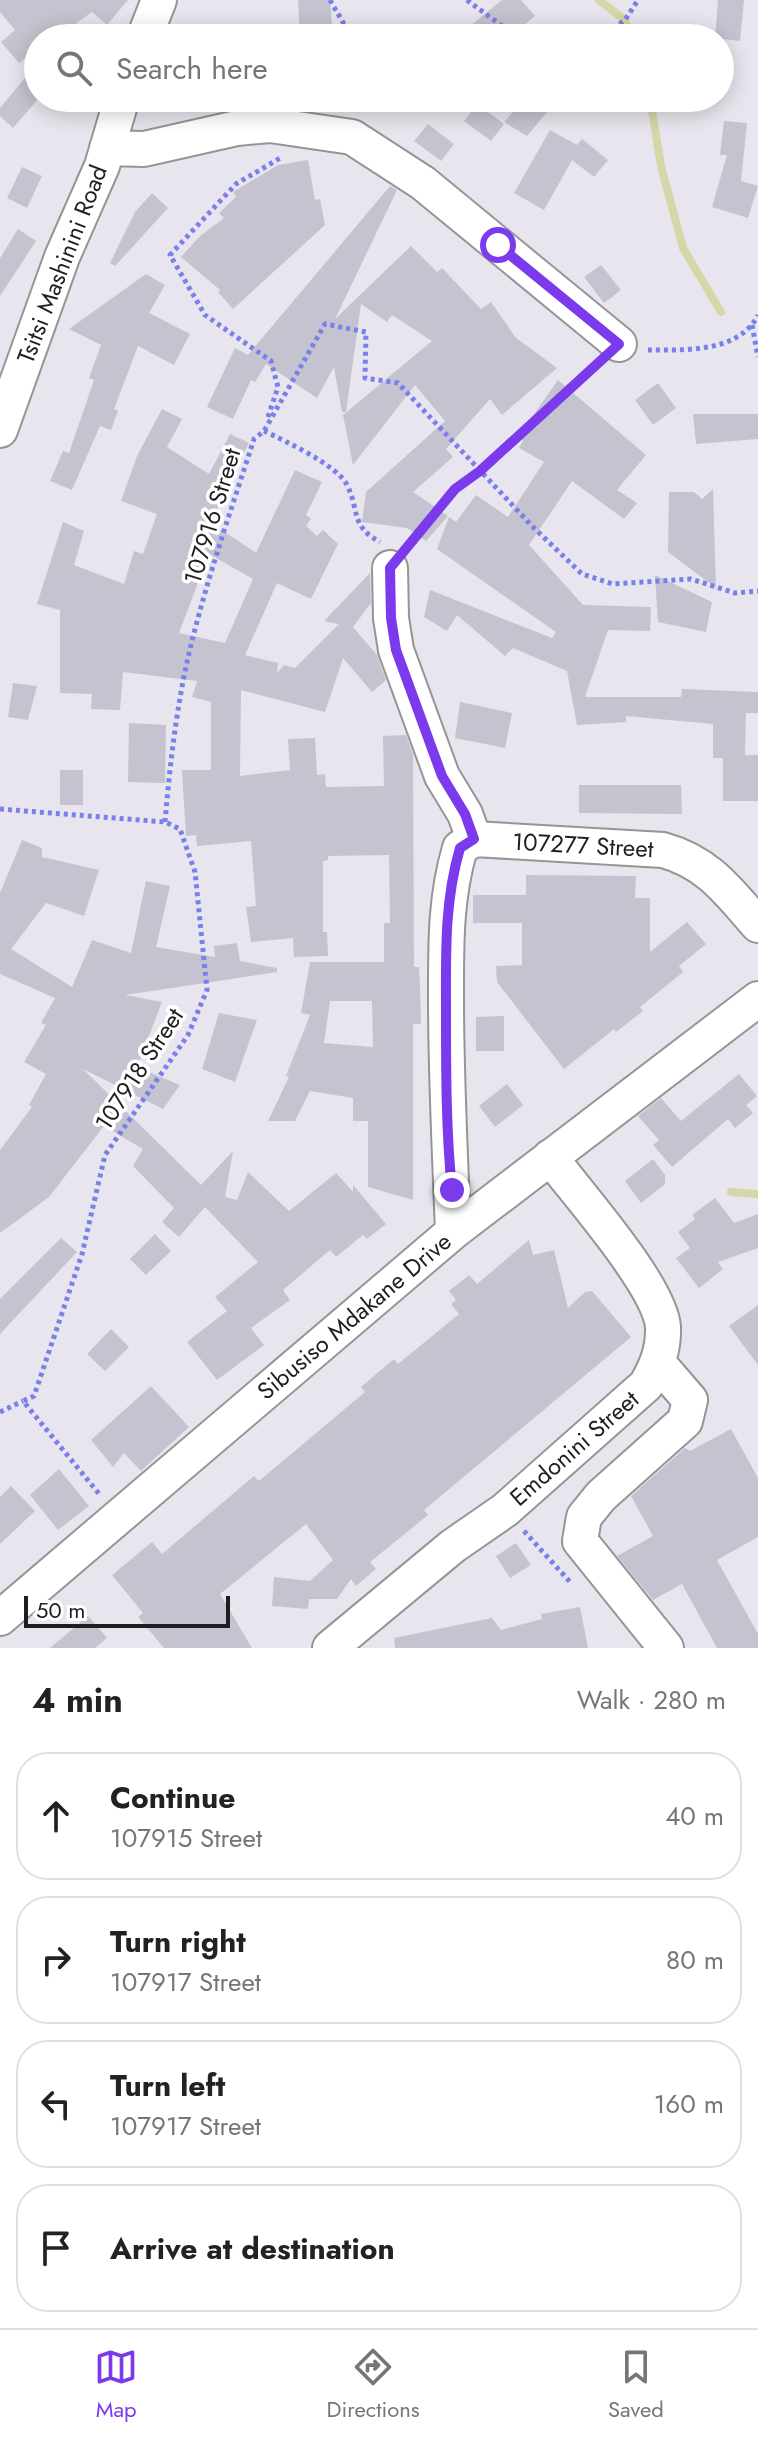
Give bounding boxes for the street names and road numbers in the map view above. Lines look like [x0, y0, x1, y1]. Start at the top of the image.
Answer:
street label: Tsitsi Mashinini Road [8, 160, 116, 368]
street label: 107916 Street [175, 443, 249, 588]
street label: 107277 Street [512, 824, 655, 866]
street label: 107918 Street [86, 1001, 192, 1137]
street label: Sibusiso Mdakane Drive [249, 1224, 459, 1408]
street label: Emdonini Street [502, 1382, 646, 1514]

